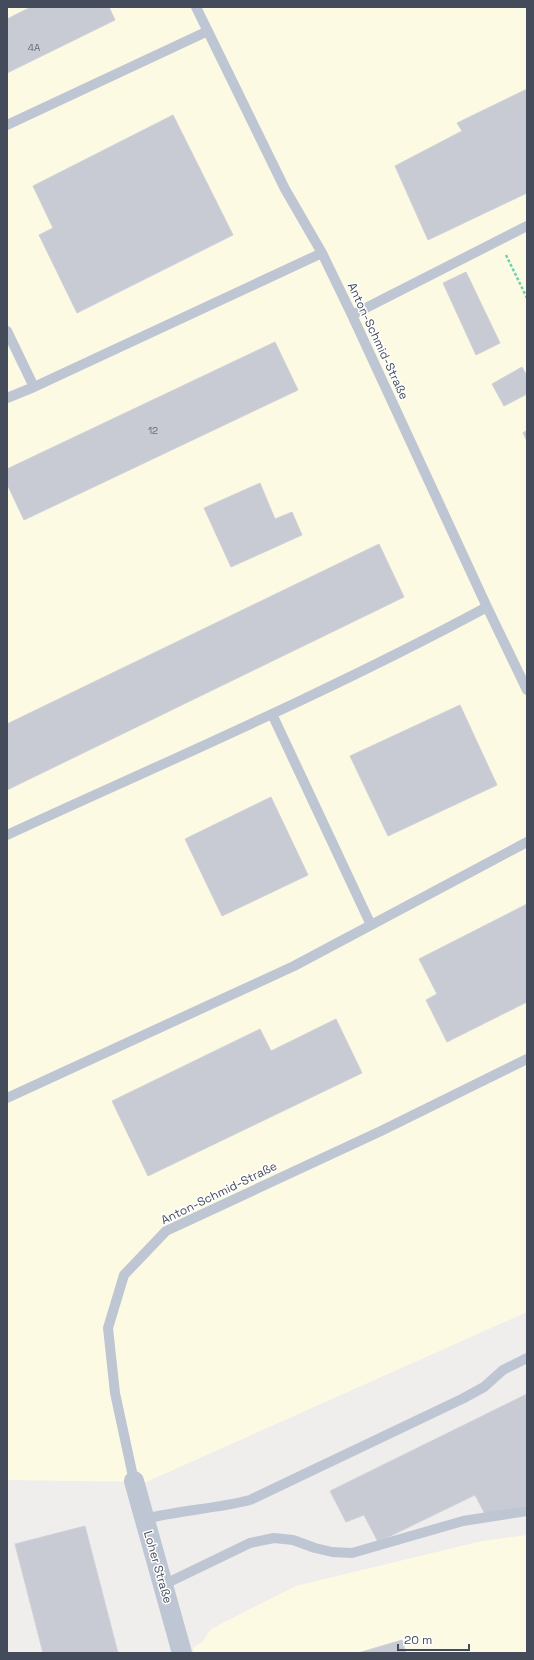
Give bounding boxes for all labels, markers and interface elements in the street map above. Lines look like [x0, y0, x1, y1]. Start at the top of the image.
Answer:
house number: 4A [28, 41, 41, 54]
street label: Anton-Schmid-Straße [344, 280, 412, 402]
house number: 12 [148, 424, 158, 437]
street label: Anton-Schmid-Straße [158, 1158, 280, 1228]
street label: Loher Straße [140, 1529, 176, 1605]
scale bar [398, 1626, 469, 1652]
text: 20 m [404, 1632, 432, 1648]

